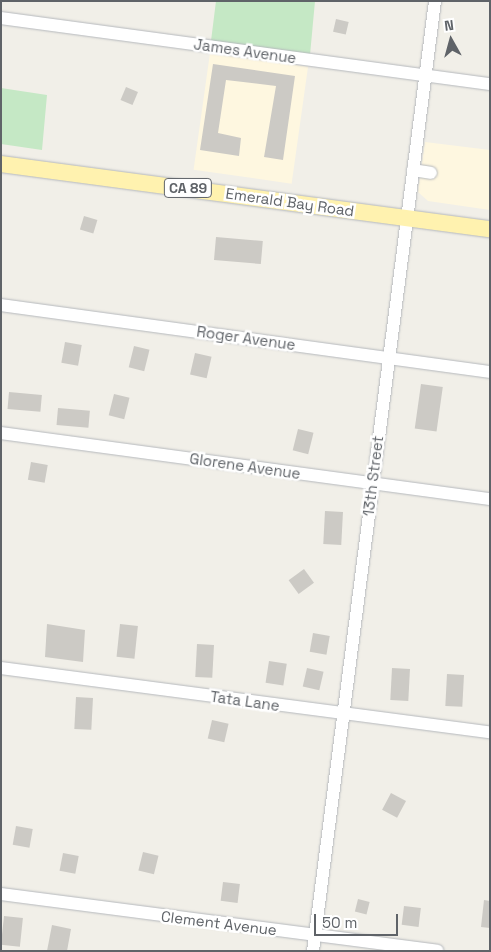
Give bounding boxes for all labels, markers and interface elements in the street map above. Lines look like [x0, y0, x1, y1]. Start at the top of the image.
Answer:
north arrow [426, 15, 476, 65]
text: N [443, 16, 455, 35]
street label: James Avenue [192, 35, 298, 67]
road number: CA 89 [163, 177, 213, 200]
street label: Emerald Bay Road [225, 184, 355, 220]
street label: Roger Avenue [195, 322, 297, 354]
street label: 13th Street [359, 435, 387, 517]
street label: Glorene Avenue [188, 449, 302, 483]
street label: Tata Lane [209, 687, 281, 715]
scale bar [316, 904, 400, 936]
street label: Clement Avenue [160, 907, 278, 939]
text: 50 m [322, 913, 357, 932]

